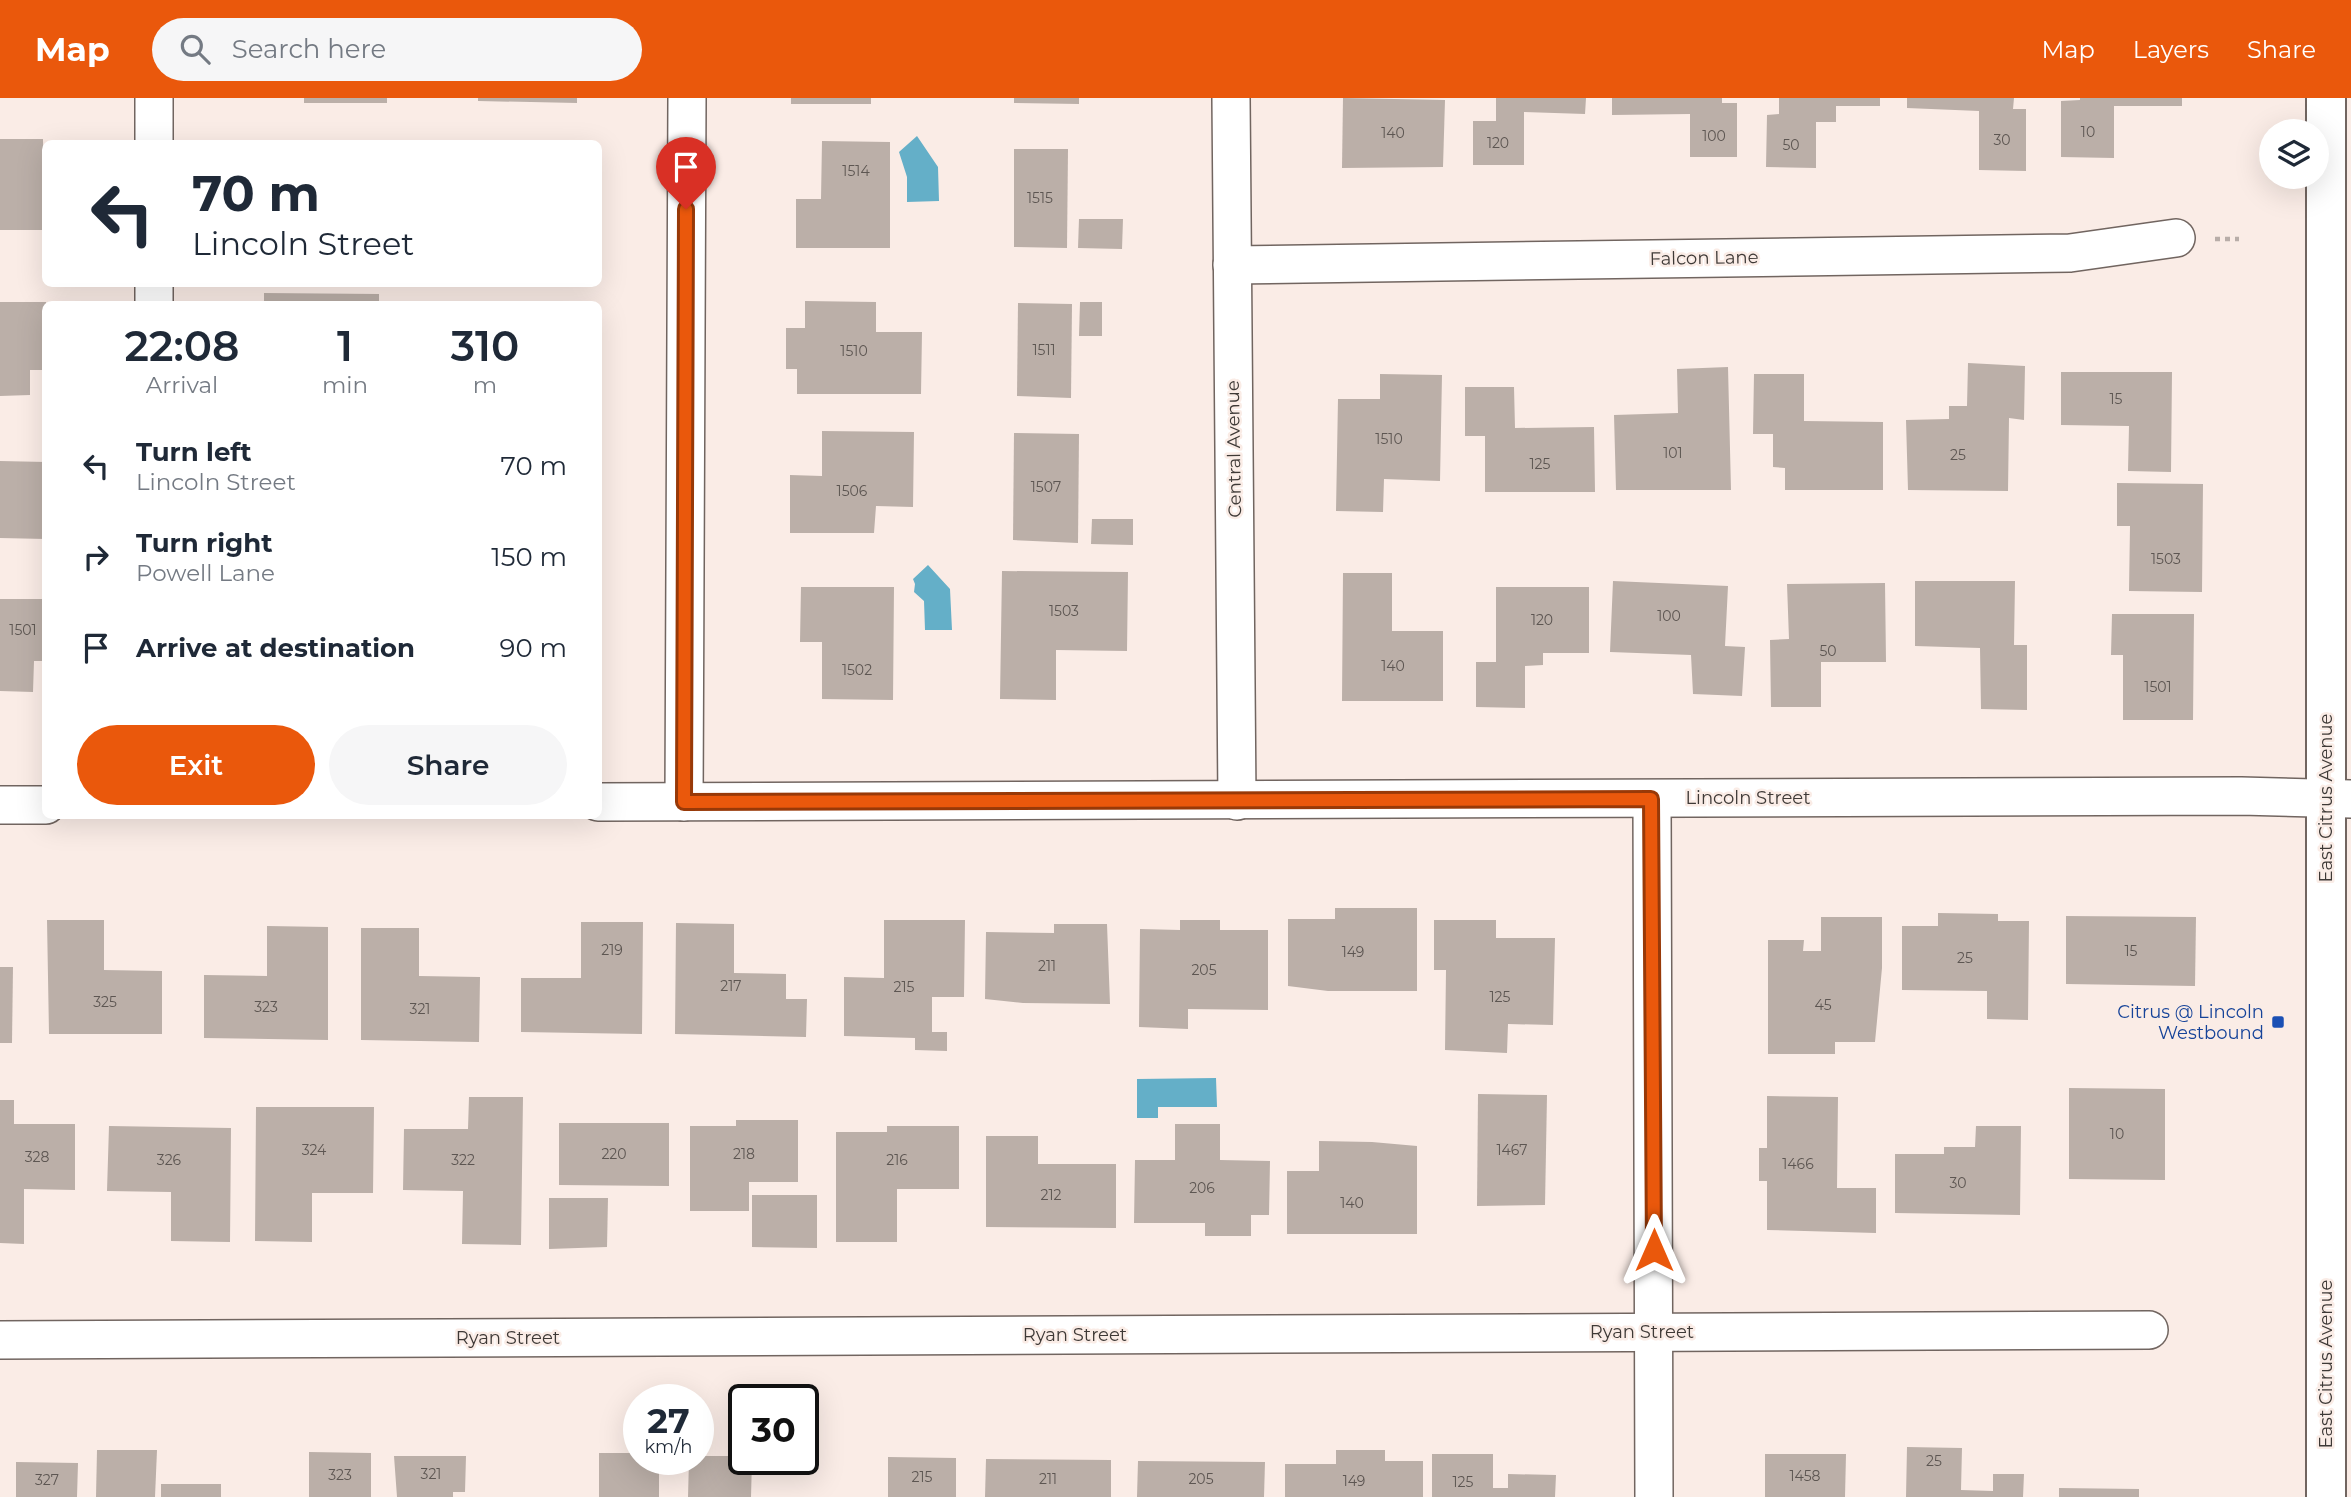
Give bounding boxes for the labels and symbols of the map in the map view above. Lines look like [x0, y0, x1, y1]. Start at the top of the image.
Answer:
house number: 10 [2081, 123, 2095, 141]
house number: 140 [1381, 124, 1405, 142]
house number: 100 [1702, 127, 1726, 145]
house number: 30 [1993, 131, 2011, 149]
house number: 120 [1487, 134, 1509, 152]
house number: 50 [1782, 136, 1800, 154]
pin [656, 137, 716, 209]
house number: 1514 [842, 162, 870, 180]
house number: 1515 [1027, 189, 1053, 207]
street label: Falcon Lane [1649, 246, 1759, 270]
house number: 1511 [1032, 341, 1056, 359]
house number: 1510 [840, 342, 868, 360]
street label: Central Avenue [1222, 380, 1246, 518]
house number: 15 [2110, 390, 2123, 408]
house number: 1510 [1375, 430, 1403, 448]
house number: 101 [1663, 444, 1683, 462]
house number: 25 [1950, 446, 1966, 464]
house number: 125 [1530, 455, 1551, 473]
house number: 1507 [1031, 478, 1061, 496]
house number: 1506 [837, 482, 868, 500]
house number: 1503 [2151, 550, 2181, 568]
house number: 1503 [1049, 602, 1079, 620]
house number: 100 [1657, 607, 1681, 625]
house number: 120 [1531, 611, 1553, 629]
house number: 1501 [9, 621, 37, 639]
house number: 50 [1819, 642, 1837, 660]
house number: 140 [1381, 657, 1405, 675]
house number: 1502 [842, 661, 872, 679]
house number: 1501 [2144, 678, 2172, 696]
street label: East Citrus Avenue [2315, 713, 2337, 882]
street label: Lincoln Street [1685, 787, 1811, 809]
house number: 219 [601, 941, 623, 959]
house number: 15 [2125, 942, 2138, 960]
house number: 149 [1342, 943, 1364, 961]
house number: 25 [1957, 949, 1973, 967]
house number: 211 [1038, 957, 1056, 975]
house number: 205 [1191, 961, 1217, 979]
house number: 217 [720, 977, 742, 995]
house number: 215 [894, 978, 915, 996]
house number: 125 [1490, 988, 1511, 1006]
house number: 325 [93, 993, 117, 1011]
house number: 45 [1814, 996, 1832, 1014]
house number: 323 [254, 998, 278, 1016]
house number: 321 [410, 1000, 430, 1018]
place label: Citrus @ Lincoln Westbound [2117, 1001, 2264, 1044]
marker: Citrus @ Lincoln Westbound [2270, 1014, 2286, 1030]
house number: 10 [2110, 1125, 2124, 1143]
house number: 324 [302, 1141, 327, 1159]
house number: 1467 [1497, 1141, 1527, 1159]
house number: 220 [601, 1145, 627, 1163]
house number: 218 [733, 1145, 755, 1163]
house number: 328 [25, 1148, 49, 1166]
house number: 326 [157, 1151, 182, 1169]
house number: 322 [451, 1151, 475, 1169]
house number: 216 [886, 1151, 908, 1169]
house number: 1466 [1782, 1155, 1814, 1173]
house number: 30 [1949, 1174, 1967, 1192]
house number: 206 [1189, 1179, 1215, 1197]
house number: 212 [1041, 1186, 1062, 1204]
house number: 140 [1340, 1194, 1364, 1212]
position arrow [1617, 1213, 1691, 1287]
street label: East Citrus Avenue [2315, 1279, 2337, 1448]
street label: Ryan Street [1590, 1321, 1694, 1343]
street label: Ryan Street [1023, 1324, 1127, 1346]
street label: Ryan Street [456, 1327, 560, 1349]
speed limit sign: 30 [728, 1384, 819, 1475]
house number: 25 [1926, 1452, 1942, 1470]
house number: 321 [421, 1465, 441, 1483]
house number: 323 [328, 1466, 352, 1484]
house number: 1458 [1789, 1467, 1821, 1485]
house number: 215 [912, 1468, 933, 1486]
house number: 211 [1039, 1470, 1057, 1488]
house number: 205 [1188, 1470, 1214, 1488]
house number: 327 [35, 1471, 59, 1489]
house number: 149 [1343, 1472, 1365, 1490]
house number: 125 [1453, 1473, 1474, 1491]

